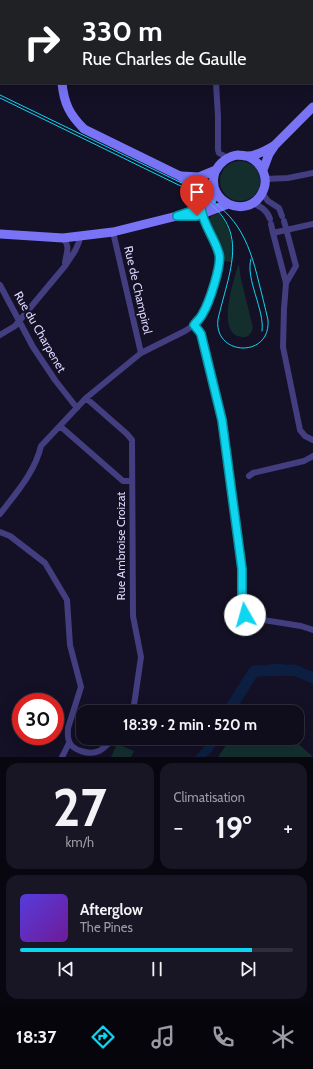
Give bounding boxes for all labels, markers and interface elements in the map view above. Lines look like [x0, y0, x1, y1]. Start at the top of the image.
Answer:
text: 330 m [82, 14, 163, 48]
icon: right [16, 16, 68, 68]
text: Rue Charles de Gaulle [82, 48, 246, 70]
pin [180, 175, 214, 216]
icon: arrive [186, 181, 208, 203]
street label: Rue de Champirol [121, 244, 156, 336]
street label: Rue du Charpenet [11, 289, 70, 375]
street label: Rue Ambroise Croizat [113, 492, 128, 600]
position arrow [224, 594, 266, 636]
speed limit sign: 30 [12, 693, 64, 745]
text: 18:39 · 2 min · 520 m [123, 716, 257, 734]
text: 27 [53, 776, 107, 839]
text: Climatisation [174, 789, 245, 805]
text: 19° [215, 809, 252, 846]
text: − [174, 814, 183, 841]
text: + [283, 814, 293, 841]
text: km/h [66, 834, 94, 850]
text: Afterglow [80, 901, 143, 919]
text: The Pines [80, 919, 133, 935]
icon: previous [55, 958, 77, 980]
icon: pause [146, 958, 168, 980]
icon: next [237, 958, 259, 980]
icon: directions [89, 1023, 117, 1051]
icon: music [149, 1023, 177, 1051]
icon: phone [209, 1023, 237, 1051]
icon: climate [269, 1023, 297, 1051]
text: 18:37 [16, 1026, 56, 1048]

